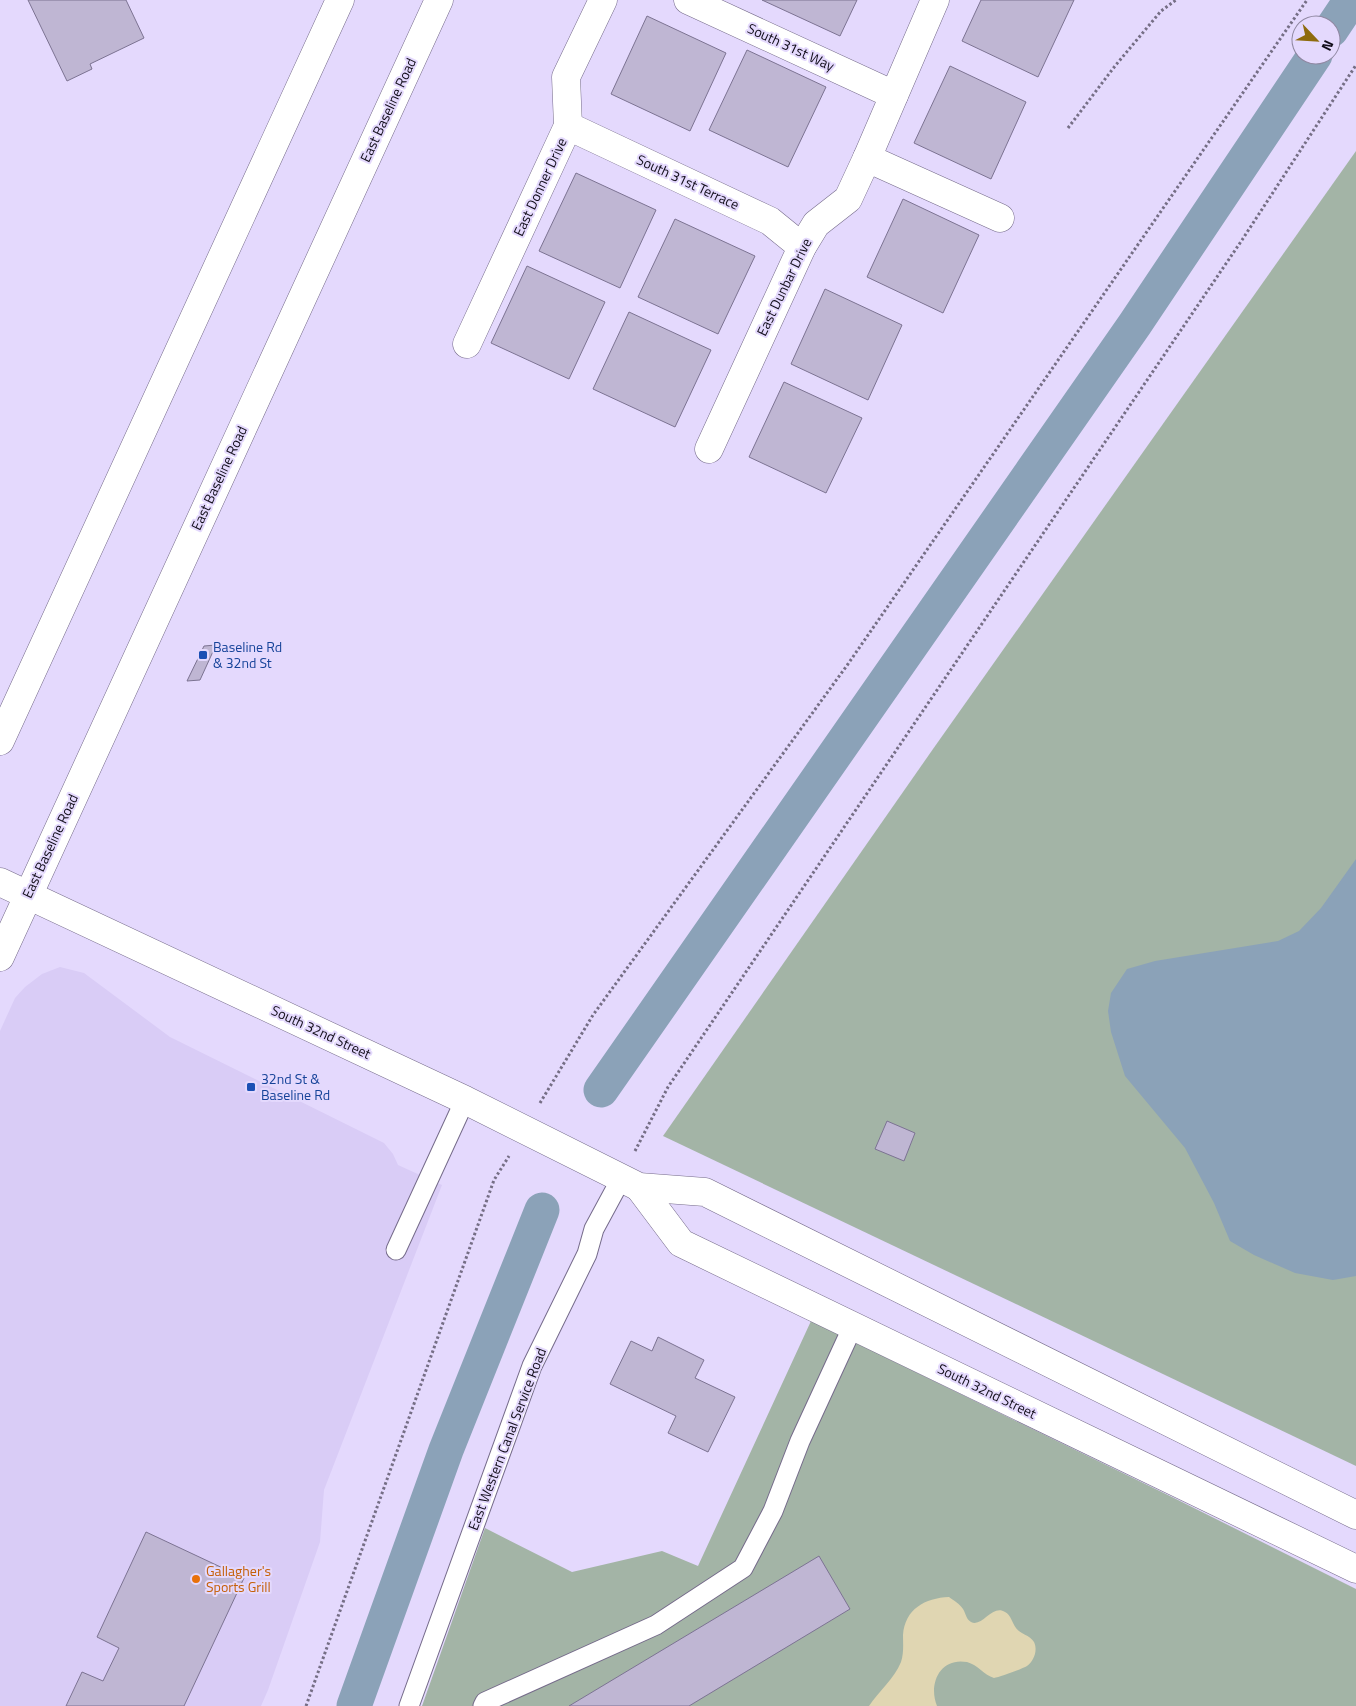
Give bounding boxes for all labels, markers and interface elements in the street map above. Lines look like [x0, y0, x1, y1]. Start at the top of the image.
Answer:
north arrow [1291, 15, 1341, 65]
street label: South 31st Way [744, 17, 838, 76]
text: N [1317, 37, 1340, 55]
street label: East Baseline Road [354, 54, 421, 165]
street label: East Donner Drive [508, 134, 572, 239]
street label: South 31st Terrace [633, 149, 743, 215]
street label: East Dunbar Drive [751, 234, 816, 339]
street label: East Baseline Road [185, 422, 252, 533]
place label: Baseline Rd & 32nd St [213, 636, 282, 673]
marker: Baseline Rd & 32nd St [197, 649, 209, 661]
street label: East Baseline Road [16, 790, 83, 901]
street label: South 32nd Street [268, 999, 375, 1064]
place label: 32nd St & Baseline Rd [261, 1068, 330, 1105]
marker: 32nd St & Baseline Rd [245, 1081, 257, 1093]
street label: East Western Canal Service Road [462, 1345, 551, 1533]
street label: South 32nd Street [934, 1358, 1040, 1424]
place label: Gallagher's Sports Grill [206, 1560, 271, 1597]
marker: Gallagher's Sports Grill [190, 1573, 202, 1585]

